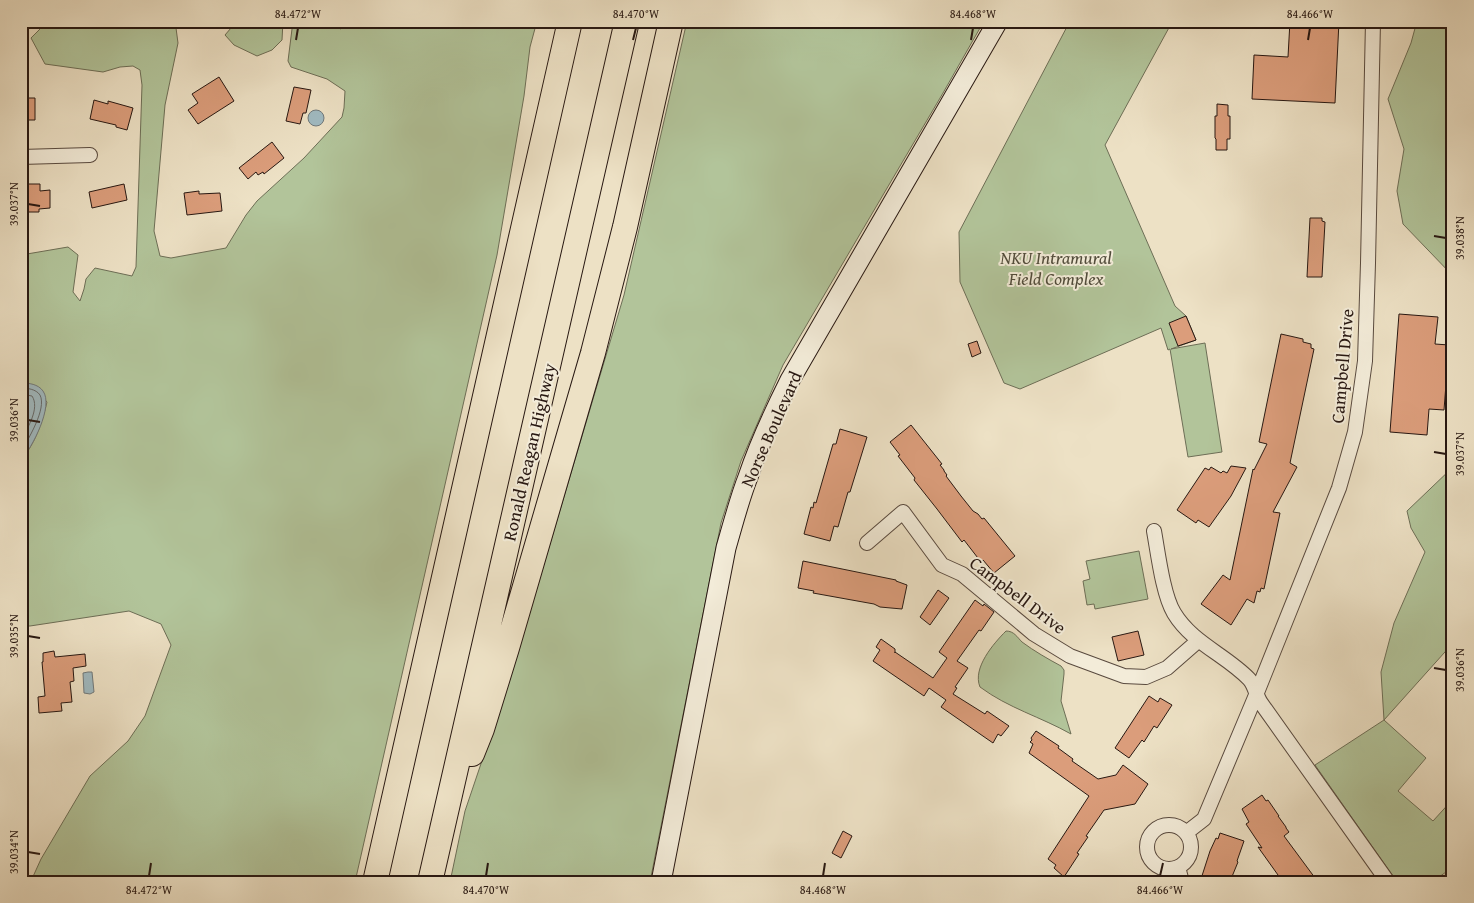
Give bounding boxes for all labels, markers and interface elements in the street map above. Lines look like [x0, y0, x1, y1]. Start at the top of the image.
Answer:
text: 84.472°W [275, 5, 322, 22]
text: 84.470°W [613, 5, 660, 22]
text: 84.468°W [950, 5, 997, 22]
text: 84.466°W [1287, 5, 1334, 22]
text: 39.037°N [5, 182, 22, 226]
text: 39.038°N [1451, 216, 1468, 260]
park label: NKU Intramural Field Complex [999, 244, 1112, 292]
street label: Campbell Drive [1324, 308, 1360, 424]
street label: Ronald Reagan Highway [495, 360, 563, 544]
street label: Norse Boulevard [733, 366, 809, 491]
text: 39.036°N [5, 398, 22, 442]
text: 39.037°N [1451, 432, 1468, 476]
street label: Campbell Drive [964, 550, 1072, 640]
text: 39.035°N [5, 614, 22, 658]
text: 39.036°N [1451, 648, 1468, 692]
text: 39.034°N [5, 830, 22, 874]
text: 84.472°W [126, 881, 173, 898]
text: 84.470°W [463, 881, 510, 898]
text: 84.468°W [800, 881, 847, 898]
text: 84.466°W [1137, 881, 1184, 898]

